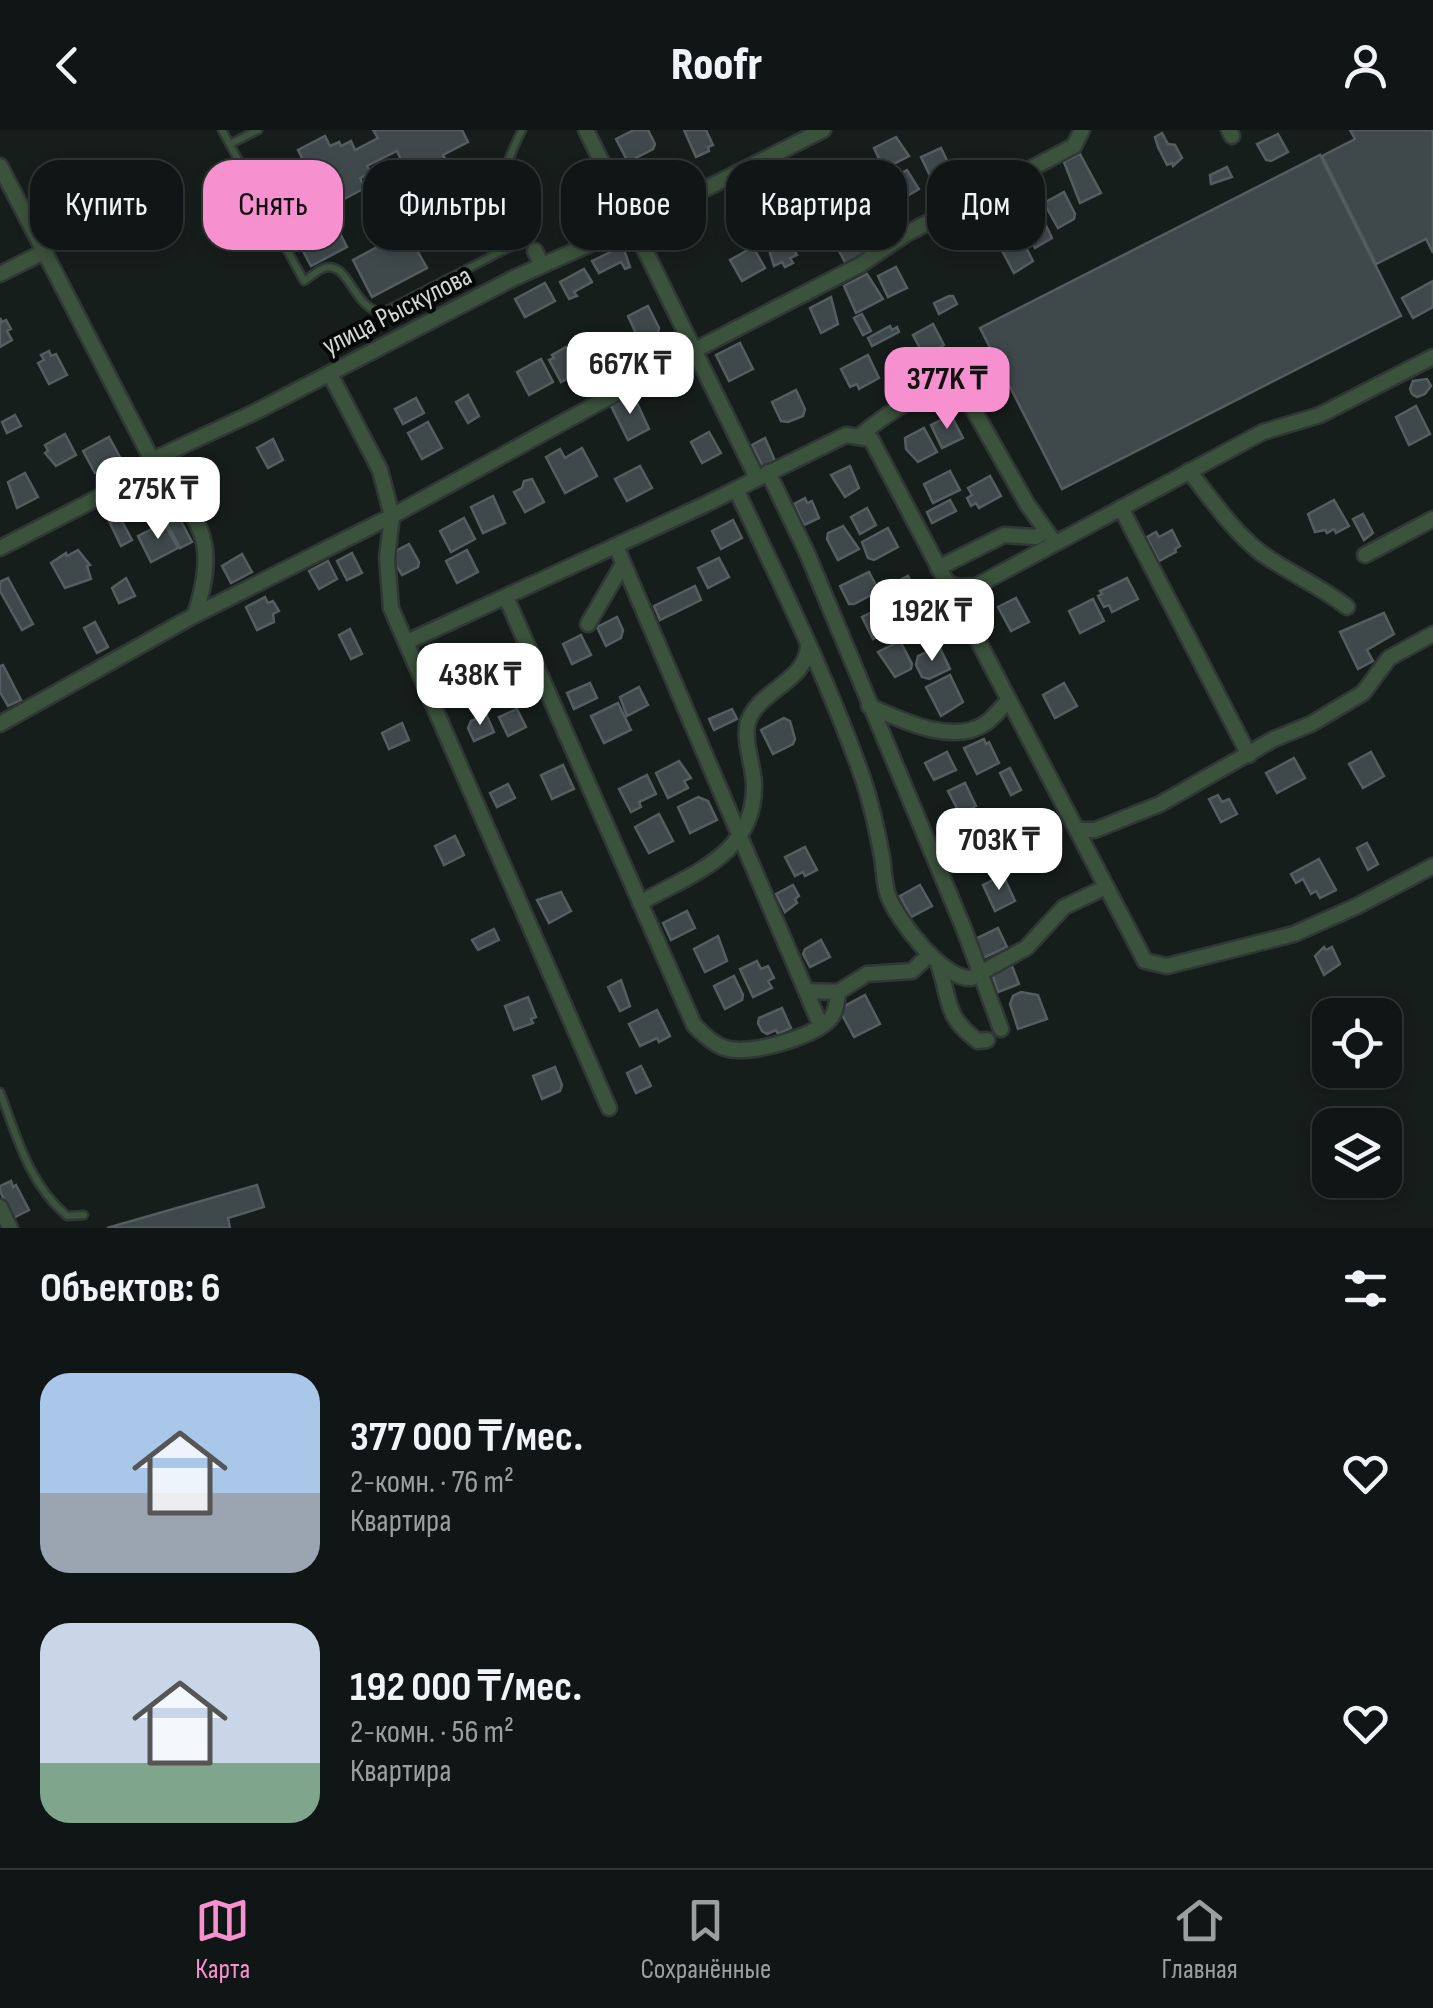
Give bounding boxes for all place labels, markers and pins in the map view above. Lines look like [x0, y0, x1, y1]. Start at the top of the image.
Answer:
pin: 667K ₸ [549, 332, 711, 417]
pin: 377K ₸ [866, 347, 1028, 432]
pin: 275K ₸ [77, 457, 239, 542]
pin: 192K ₸ [851, 579, 1013, 664]
pin: 438K ₸ [399, 643, 561, 728]
pin: 703K ₸ [918, 808, 1080, 893]

